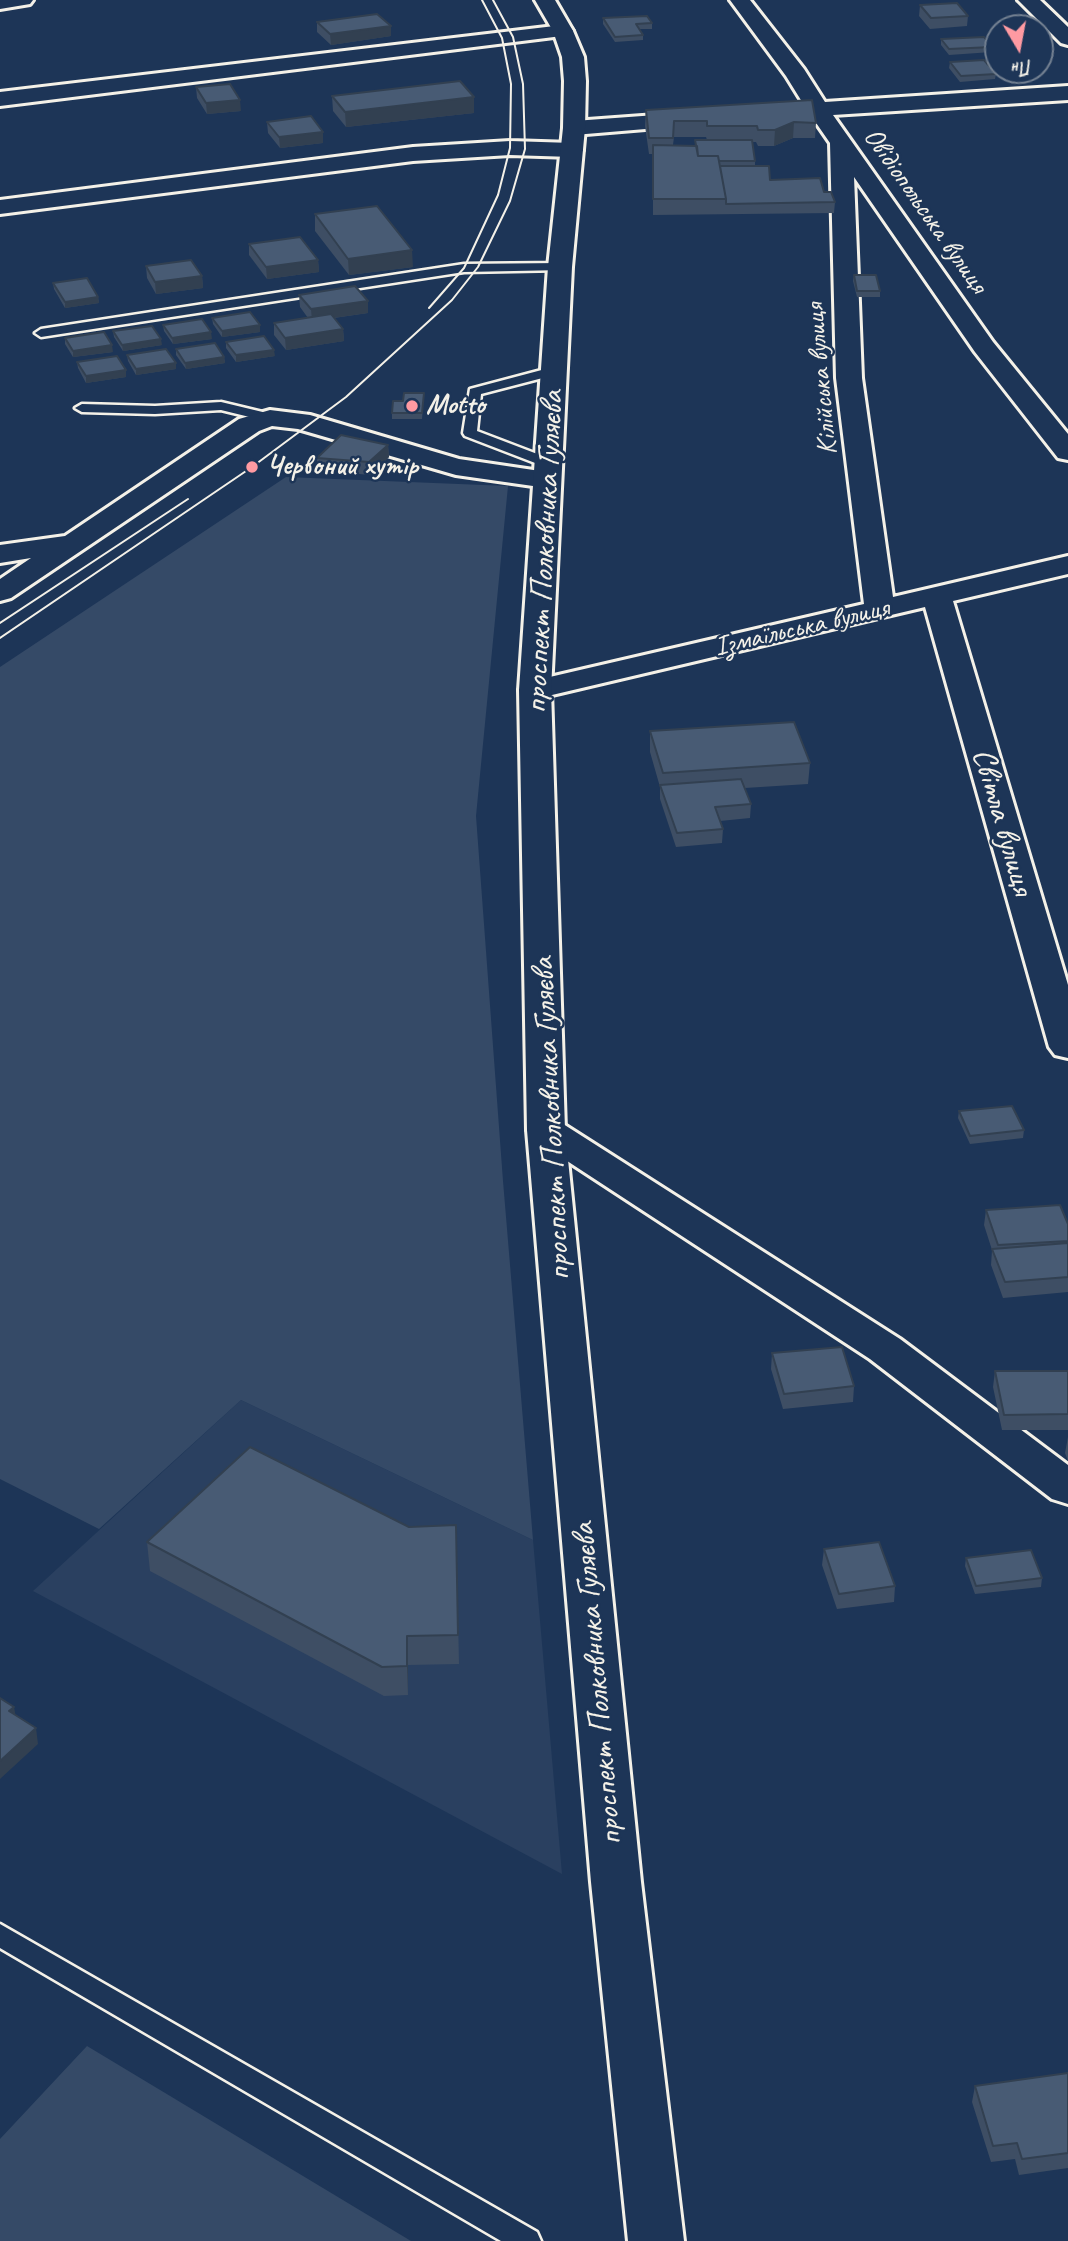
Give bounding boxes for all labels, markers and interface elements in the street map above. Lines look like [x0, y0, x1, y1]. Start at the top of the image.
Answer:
north arrow [984, 14, 1054, 84]
text: Пн [1010, 54, 1034, 81]
street label: Овідіопольська вулиця [855, 122, 995, 300]
street label: Кілійська вулиця [799, 302, 845, 456]
place label: Motto [426, 389, 485, 423]
street label: проспект Полковника Гуляєва [517, 389, 573, 715]
marker: Motto [404, 398, 420, 414]
place label: Червоний хутір [266, 450, 418, 484]
marker: Червоний хутір [244, 459, 260, 475]
street label: Ізмаїльська вулиця [711, 592, 893, 664]
street label: Світла вулиця [962, 744, 1042, 900]
street label: проспект Полковника Гуляєва [524, 956, 580, 1282]
street label: проспект Полковника Гуляєва [564, 1521, 632, 1847]

